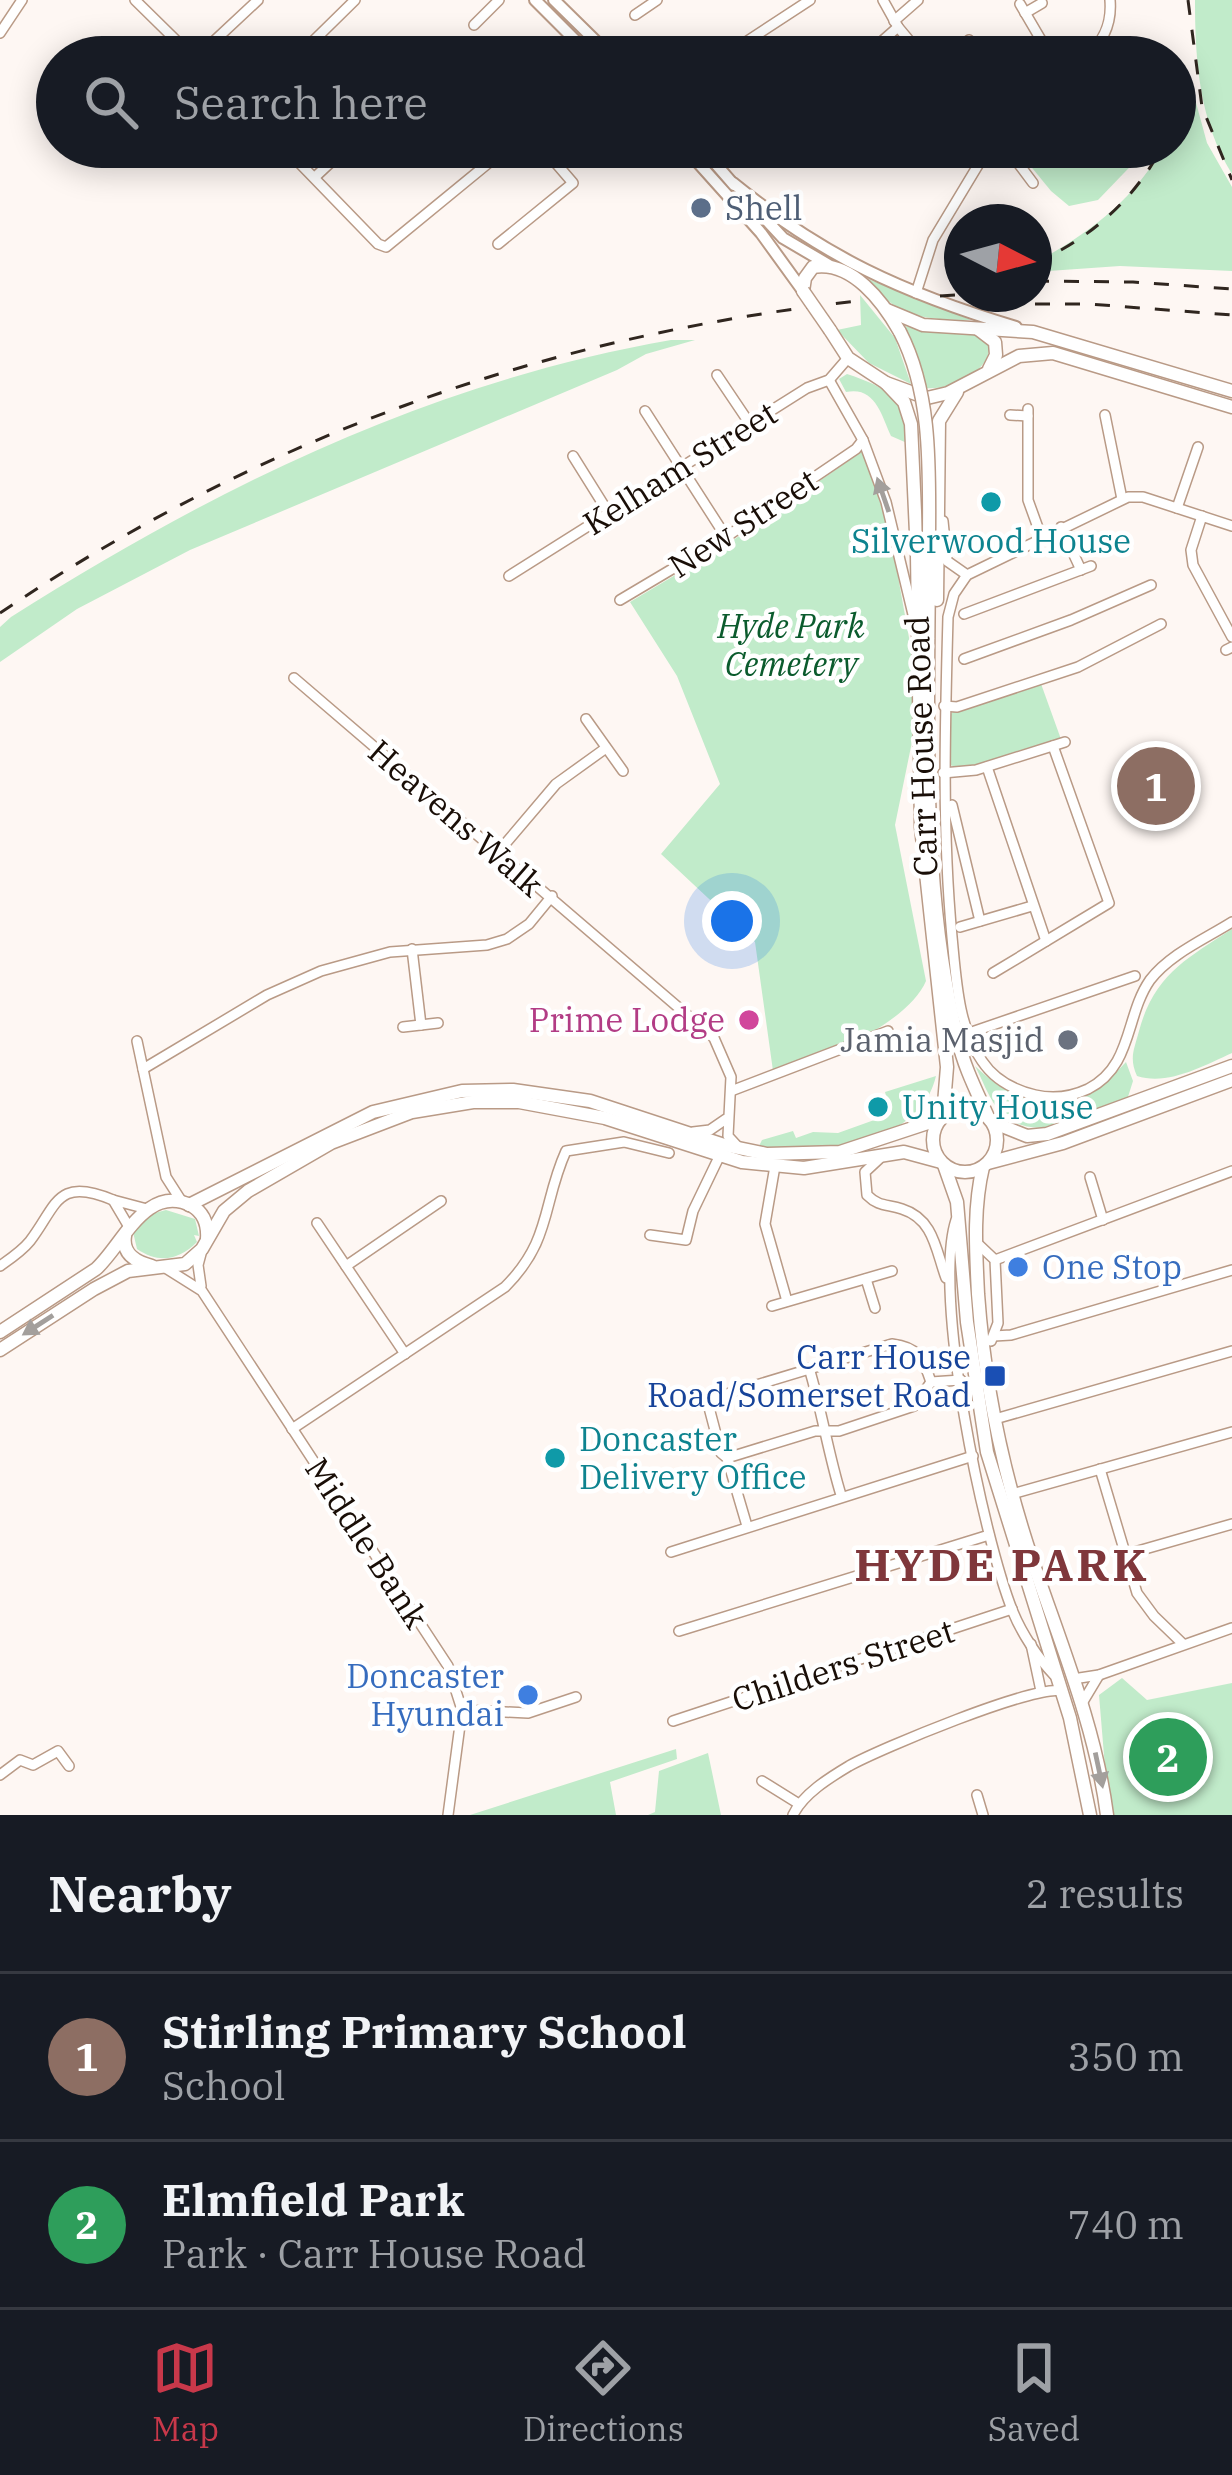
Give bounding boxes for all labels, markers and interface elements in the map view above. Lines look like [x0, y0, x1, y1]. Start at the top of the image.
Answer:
search box [36, 36, 1196, 168]
icon: search [78, 69, 144, 135]
text: Search here [174, 73, 428, 131]
place label: Shell [725, 186, 802, 229]
marker: Shell [688, 195, 714, 221]
north arrow [944, 204, 1052, 312]
street label: Kelham Street [575, 391, 785, 544]
street label: New Street [660, 458, 825, 587]
one-way arrow [873, 476, 891, 512]
marker: Silverwood House [978, 489, 1004, 515]
place label: Silverwood House [851, 519, 1131, 562]
park label: Hyde Park Cemetery [716, 604, 865, 685]
street label: Carr House Road [894, 615, 947, 877]
street label: Heavens Walk [360, 730, 553, 906]
pin: 1 [1117, 741, 1195, 831]
your location [702, 891, 762, 951]
place label: Prime Lodge [529, 998, 725, 1041]
marker: Prime Lodge [736, 1007, 762, 1033]
place label: Jamia Masjid [840, 1018, 1044, 1061]
marker: Jamia Masjid [1055, 1027, 1081, 1053]
place label: Unity House [902, 1085, 1093, 1128]
marker: Unity House [865, 1094, 891, 1120]
place label: One Stop [1042, 1245, 1182, 1288]
marker: One Stop [1005, 1254, 1031, 1280]
one-way arrow [22, 1313, 55, 1335]
place label: Carr House Road/Somerset Road [647, 1335, 971, 1416]
marker: Carr House Road/Somerset Road [982, 1363, 1008, 1389]
place label: Doncaster Delivery Office [579, 1417, 806, 1498]
marker: Doncaster Delivery Office [542, 1445, 568, 1471]
street label: Middle Bank [296, 1449, 439, 1636]
district label: HYDE PARK [854, 1535, 1150, 1593]
street label: Childers Street [726, 1608, 959, 1721]
place label: Doncaster Hyundai [346, 1654, 504, 1735]
marker: Doncaster Hyundai [515, 1682, 541, 1708]
pin: 2 [1129, 1712, 1207, 1802]
one-way arrow [1090, 1752, 1109, 1790]
text: Nearby [48, 1860, 232, 1926]
text: 2 results [1026, 1868, 1184, 1919]
text: Stirling Primary School [162, 2002, 687, 2060]
text: 1 [75, 2031, 99, 2082]
text: 350 m [1068, 2031, 1184, 2082]
text: School [162, 2060, 285, 2111]
text: Elmfield Park [162, 2170, 465, 2228]
text: 2 [75, 2199, 99, 2250]
text: 740 m [1068, 2199, 1184, 2250]
text: Park · Carr House Road [162, 2228, 587, 2279]
tab: Map [152, 2335, 219, 2450]
tab: Directions [523, 2335, 684, 2450]
tab: Saved [988, 2335, 1080, 2450]

